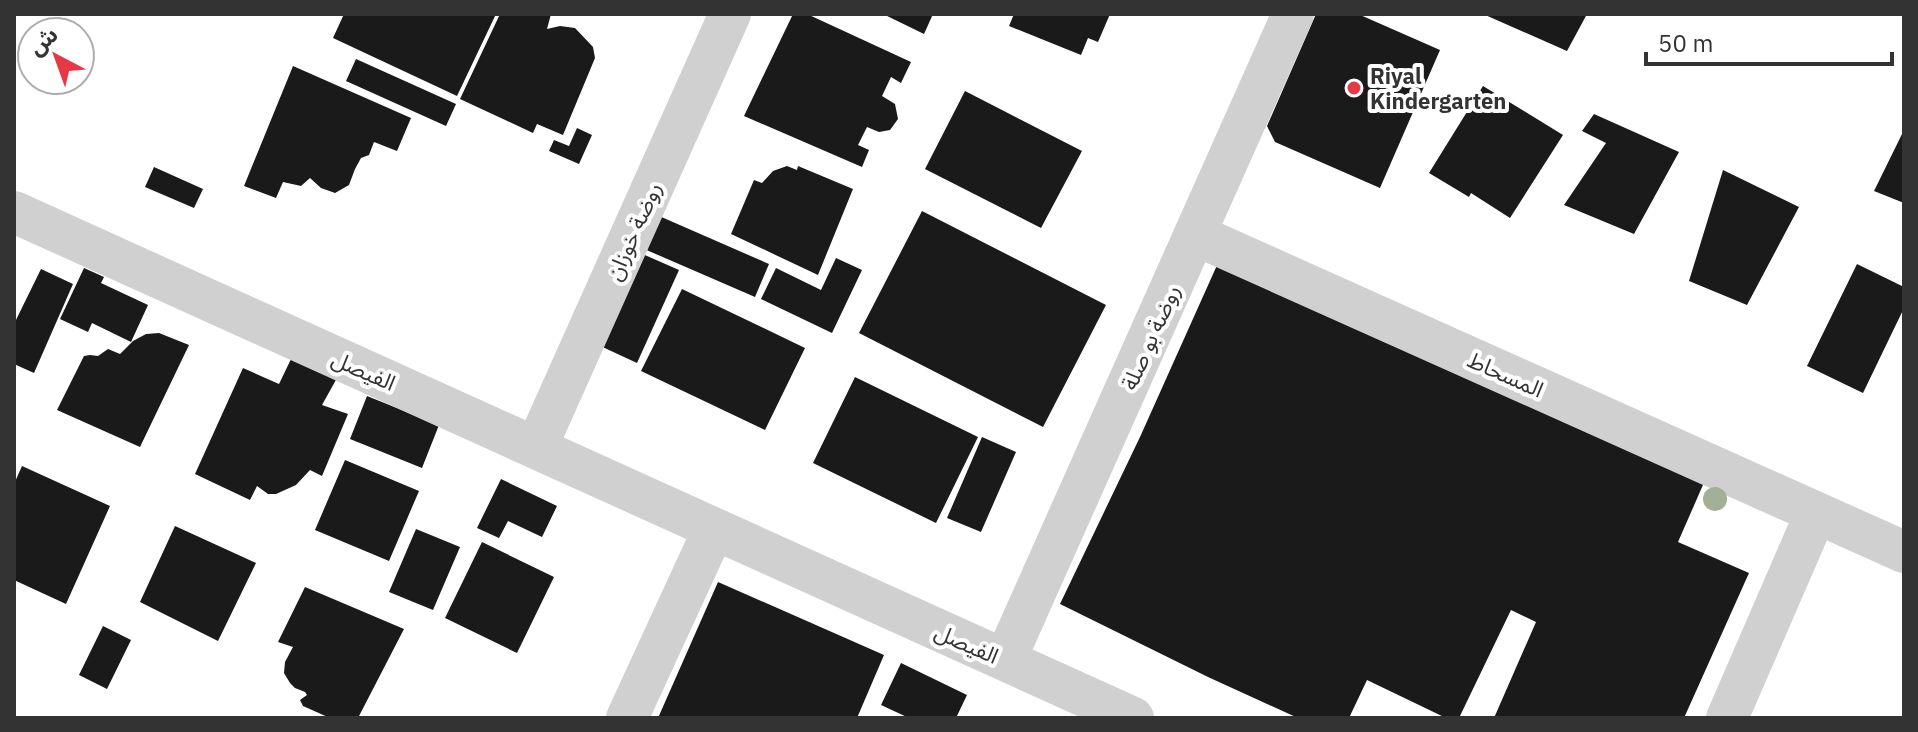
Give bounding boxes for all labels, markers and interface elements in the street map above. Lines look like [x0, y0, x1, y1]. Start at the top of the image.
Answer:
north arrow [16, 16, 96, 96]
scale bar [1646, 16, 1892, 66]
text: ش [22, 20, 63, 61]
text: 50 m [1658, 27, 1713, 59]
place label: Riyal Kindergarten [1370, 61, 1506, 115]
marker: Riyal Kindergarten [1345, 79, 1363, 97]
street label: روضة خوزان [598, 177, 668, 285]
street label: روضة بو صلة [1114, 280, 1186, 394]
street label: الفيصل [327, 343, 401, 397]
street label: المسحاط [1464, 344, 1548, 404]
street label: الفيصل [930, 616, 1004, 670]

